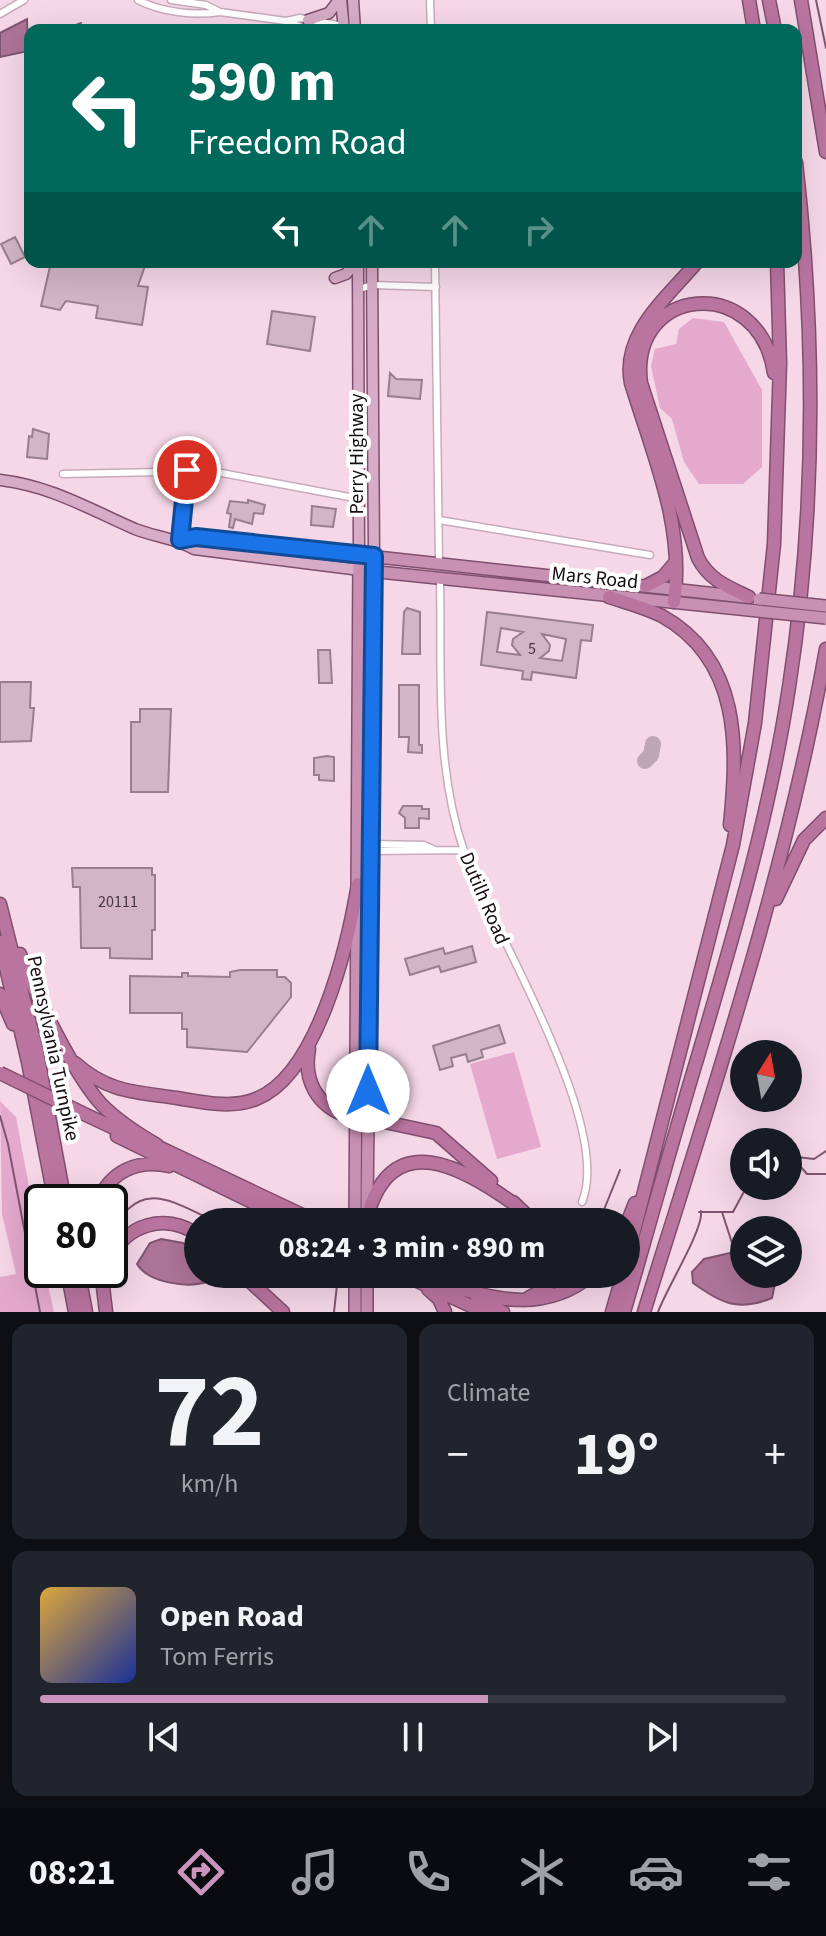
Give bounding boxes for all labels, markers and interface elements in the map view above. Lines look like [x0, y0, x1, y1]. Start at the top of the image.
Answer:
text: 590 m [188, 43, 336, 122]
icon: left [56, 56, 160, 160]
text: Freedom Road [188, 117, 407, 168]
icon: left [265, 208, 309, 252]
icon: ahead [349, 208, 393, 252]
icon: ahead [433, 208, 477, 252]
icon: right [517, 208, 561, 252]
street label: Perry Highway [343, 393, 371, 515]
pin [153, 436, 221, 504]
icon: arrive [165, 448, 209, 492]
street label: Mars Road [550, 560, 640, 596]
house number: 5 [528, 638, 536, 660]
street label: Dutilh Road [452, 848, 516, 949]
house number: 20111 [98, 891, 138, 913]
street label: Pennsylvania Turnpike [20, 953, 86, 1143]
north arrow [730, 1040, 802, 1112]
map controls [730, 1040, 802, 1288]
position arrow [326, 1049, 410, 1133]
button: sound [730, 1128, 802, 1200]
speed limit sign: 80 [24, 1184, 128, 1288]
button: layers [730, 1216, 802, 1288]
text: 08:24 · 3 min · 890 m [279, 1226, 545, 1269]
text: 72 [155, 1339, 264, 1487]
text: Climate [447, 1374, 531, 1411]
text: 19° [574, 1413, 659, 1498]
text: − [447, 1424, 469, 1487]
text: + [764, 1424, 786, 1487]
text: km/h [181, 1465, 238, 1502]
text: Open Road [160, 1595, 304, 1638]
text: Tom Ferris [160, 1638, 274, 1675]
icon: previous [142, 1715, 186, 1759]
icon: pause [391, 1715, 435, 1759]
icon: next [640, 1715, 684, 1759]
icon: directions [173, 1844, 229, 1900]
icon: music [287, 1844, 343, 1900]
icon: phone [400, 1844, 456, 1900]
icon: climate [514, 1844, 570, 1900]
icon: car [628, 1844, 684, 1900]
icon: filters [741, 1844, 797, 1900]
text: 08:21 [29, 1847, 116, 1898]

